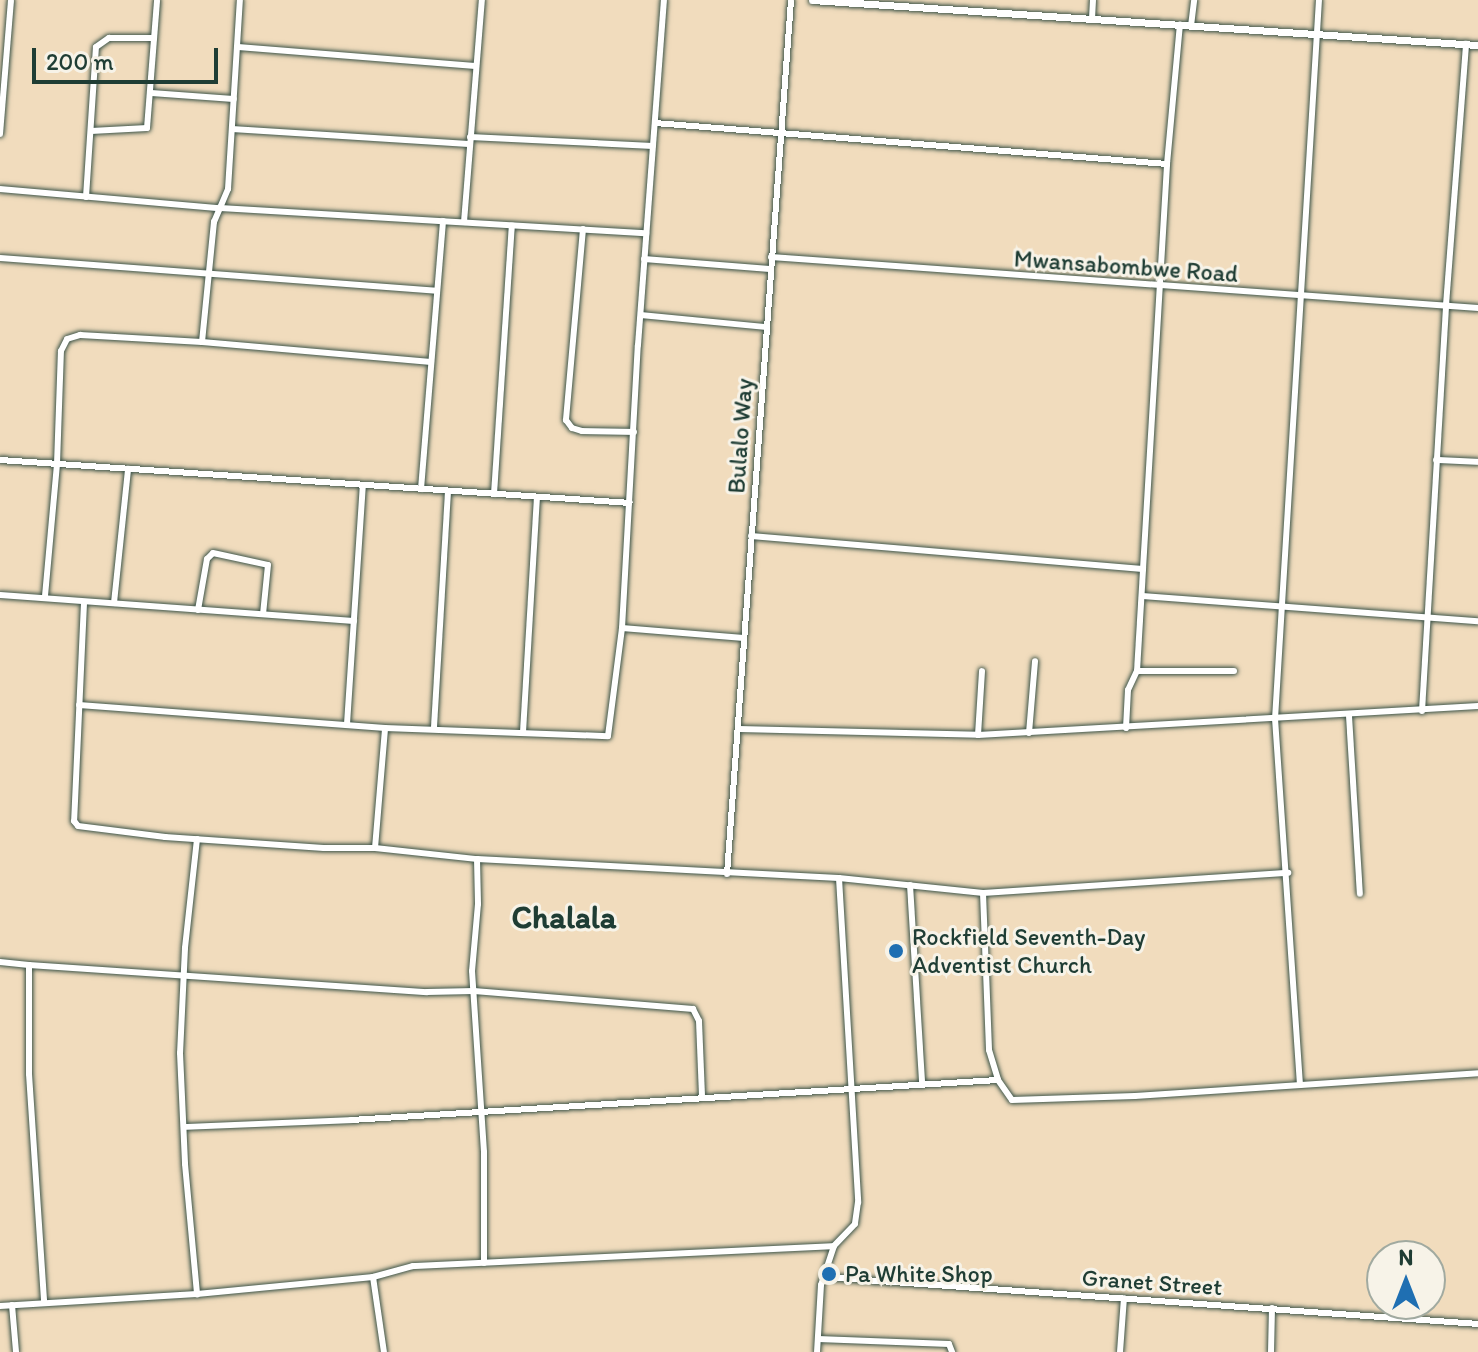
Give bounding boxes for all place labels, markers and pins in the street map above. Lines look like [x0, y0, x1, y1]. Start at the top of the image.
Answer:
place label: Rockfield Seventh-Day Adventist Church [912, 923, 1146, 979]
marker: Rockfield Seventh-Day Adventist Church [887, 942, 905, 960]
place label: Pa White Shop [845, 1260, 992, 1288]
marker: Pa White Shop [820, 1265, 838, 1283]

